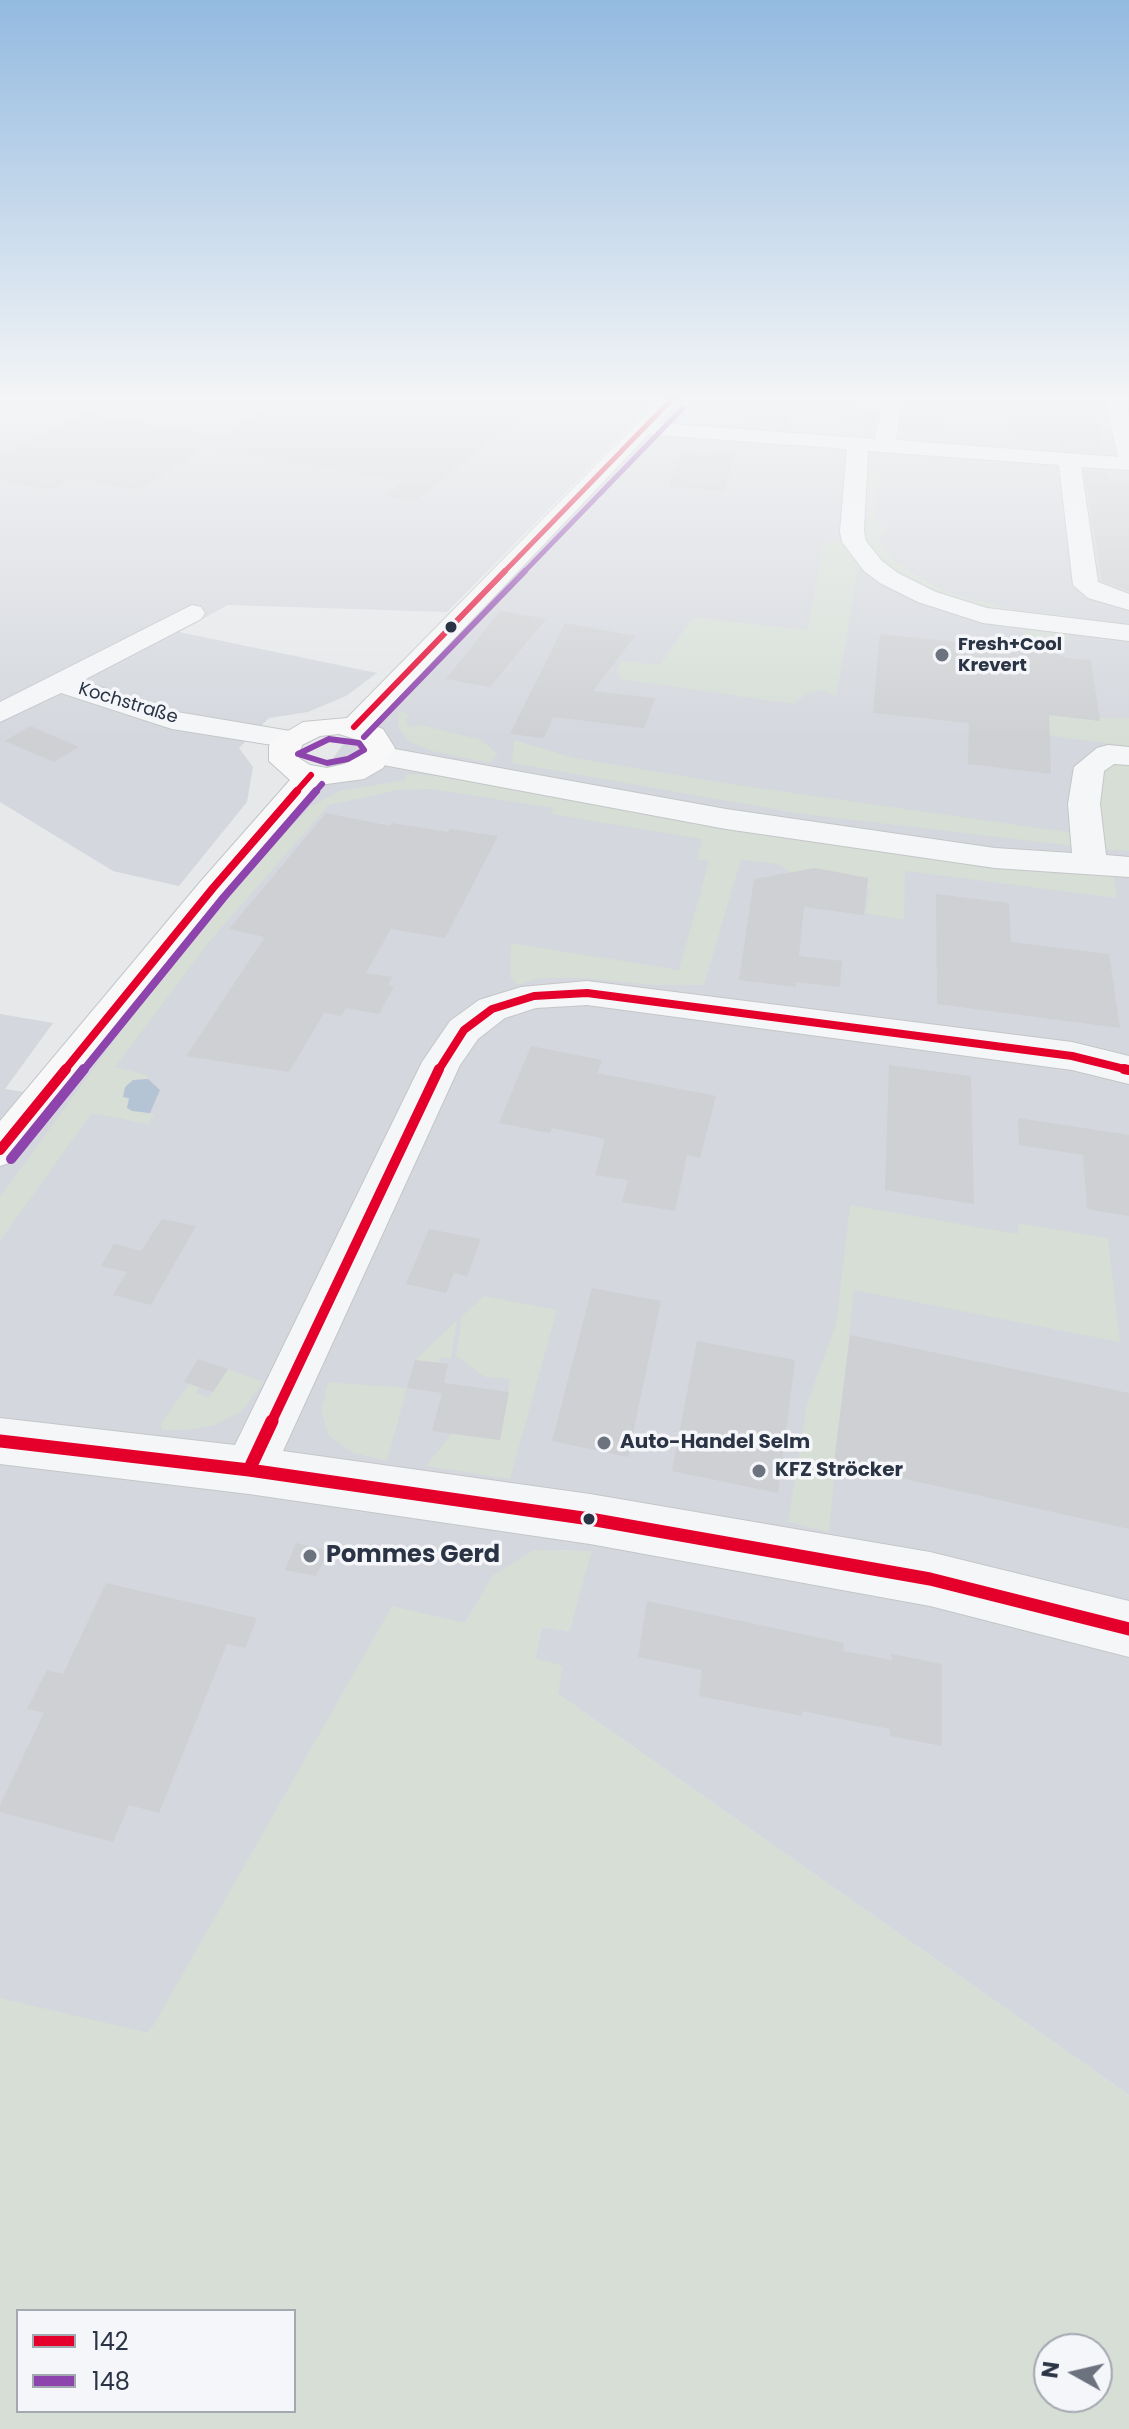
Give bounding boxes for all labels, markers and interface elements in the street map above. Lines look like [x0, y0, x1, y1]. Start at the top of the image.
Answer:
unlabelled marker [443, 619, 459, 635]
place label: Fresh+Cool Krevert [958, 634, 1062, 676]
marker: Fresh+Cool Krevert [933, 646, 951, 664]
street label: Kochstraße [76, 679, 180, 729]
place label: Auto-Handel Selm [620, 1431, 810, 1455]
marker: Auto-Handel Selm [595, 1434, 613, 1452]
place label: KFZ Ströcker [775, 1459, 903, 1483]
marker: KFZ Ströcker [750, 1462, 768, 1480]
unlabelled marker [581, 1511, 597, 1527]
place label: Pommes Gerd [326, 1542, 500, 1570]
marker: Pommes Gerd [301, 1547, 319, 1565]
legend [16, 2309, 296, 2413]
text: 142 [92, 2325, 129, 2358]
north arrow [1033, 2333, 1113, 2413]
text: N [1034, 2360, 1067, 2380]
text: 148 [92, 2365, 130, 2398]

